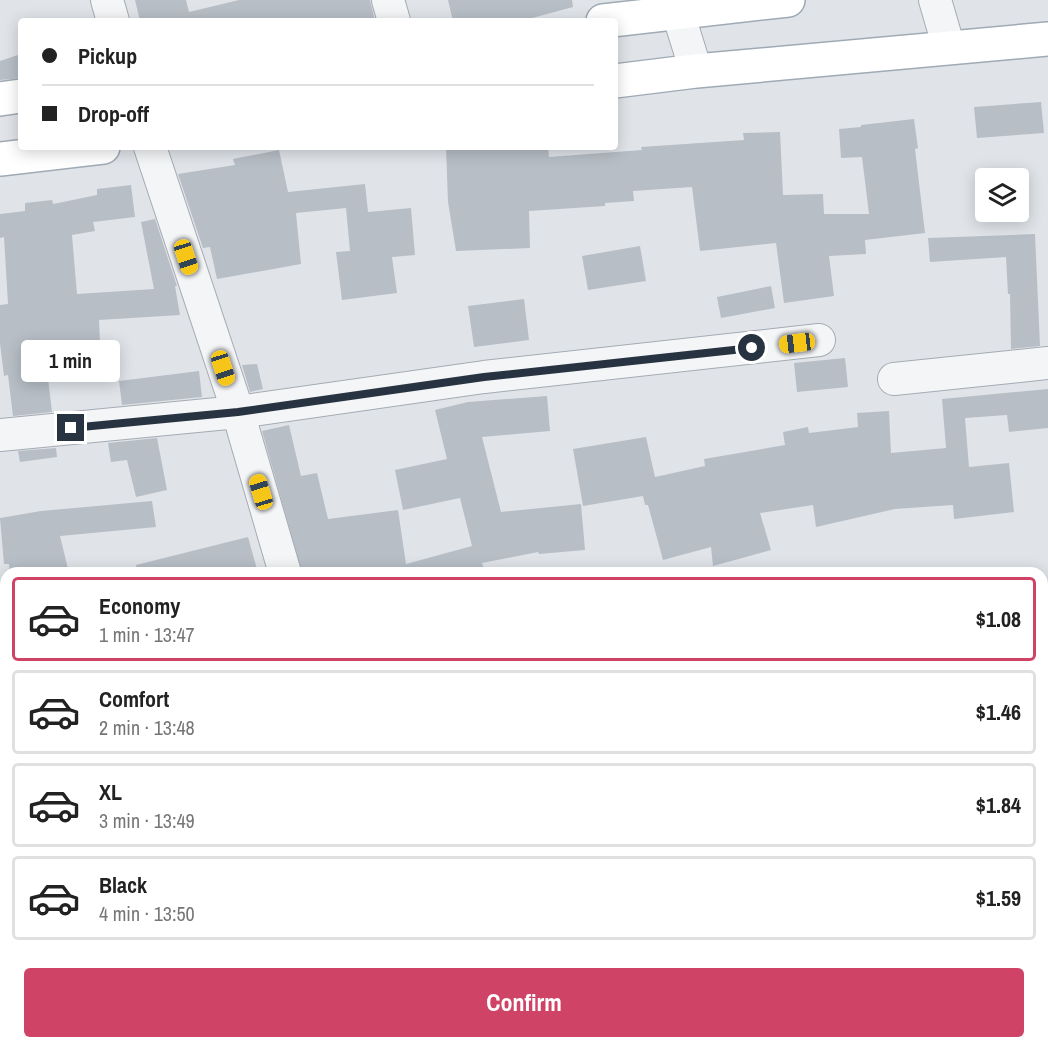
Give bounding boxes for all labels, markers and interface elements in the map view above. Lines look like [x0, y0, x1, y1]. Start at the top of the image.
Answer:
text: Pickup [78, 41, 137, 71]
text: Drop-off [78, 99, 149, 129]
map controls [975, 168, 1029, 222]
button: layers [975, 168, 1029, 222]
car [172, 237, 200, 277]
car [778, 332, 816, 354]
route start [738, 334, 765, 361]
callout: 1 min [22, 341, 121, 383]
text: 1 min [49, 347, 92, 374]
car [209, 348, 237, 388]
route end [57, 414, 84, 441]
car [247, 472, 275, 512]
text: Economy [99, 591, 180, 621]
icon: car [27, 592, 81, 646]
text: $1.08 [976, 604, 1021, 634]
text: 1 min · 13:47 [99, 621, 195, 648]
text: Comfort [99, 684, 169, 714]
icon: car [27, 685, 81, 739]
text: $1.46 [976, 697, 1021, 727]
text: 2 min · 13:48 [99, 714, 195, 741]
text: XL [99, 777, 122, 807]
icon: car [27, 778, 81, 832]
text: $1.84 [976, 790, 1021, 820]
text: 3 min · 13:49 [99, 807, 195, 834]
text: Black [99, 870, 147, 900]
icon: car [27, 871, 81, 925]
text: $1.59 [976, 883, 1021, 913]
text: 4 min · 13:50 [99, 900, 195, 927]
button: Confirm [24, 968, 1024, 1037]

